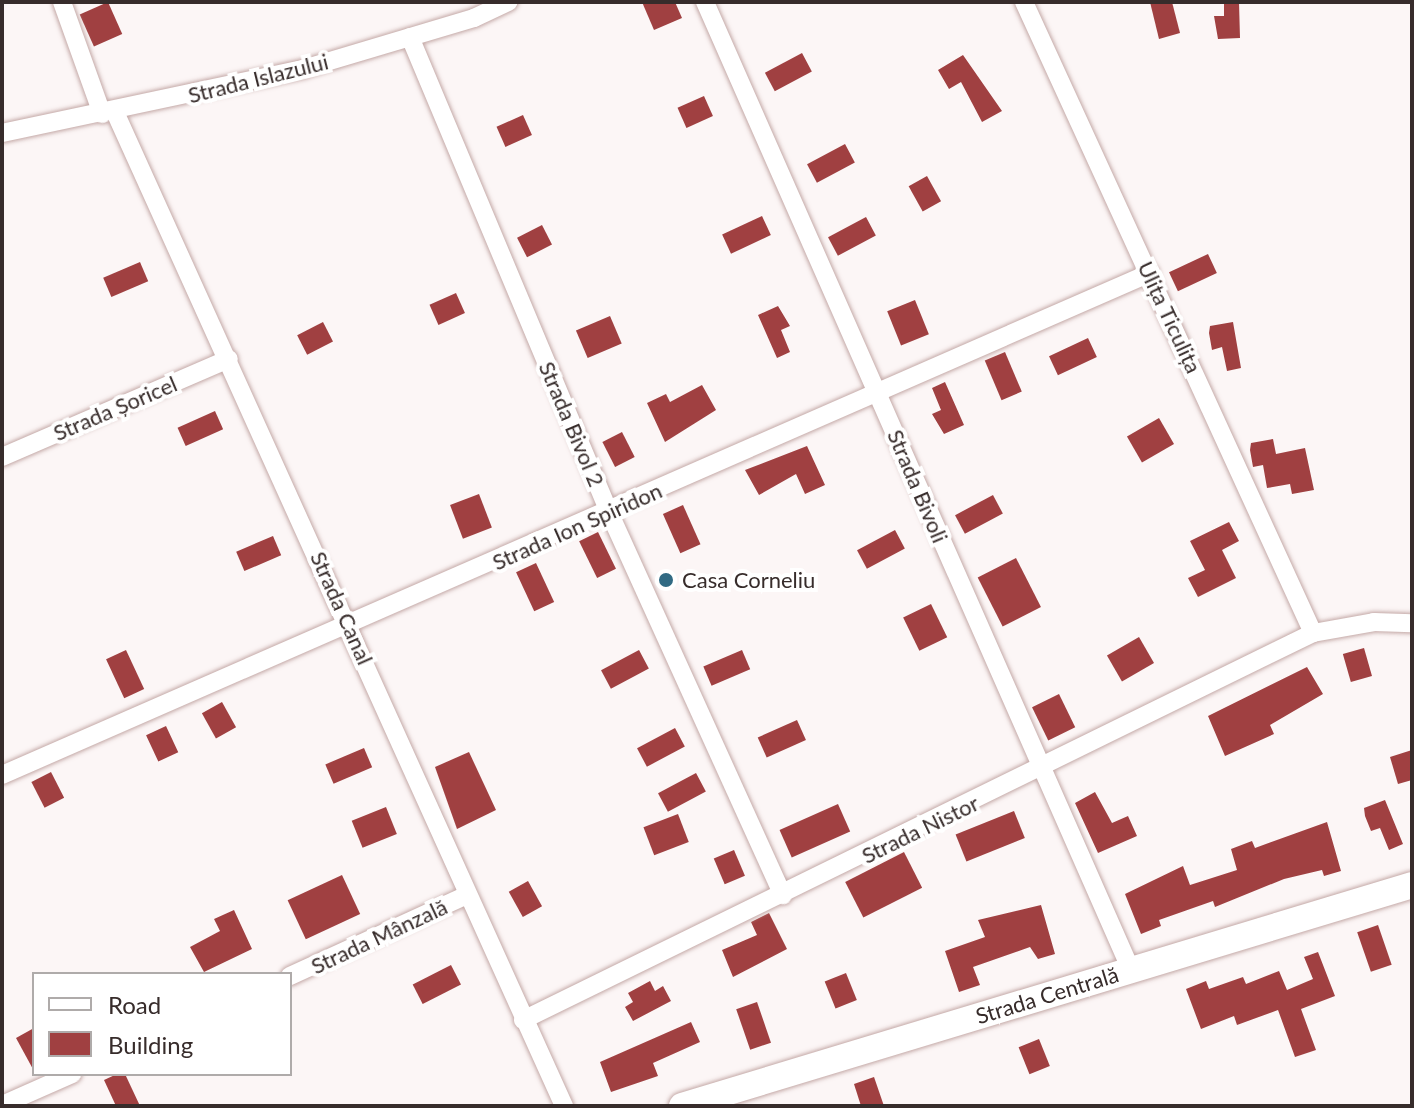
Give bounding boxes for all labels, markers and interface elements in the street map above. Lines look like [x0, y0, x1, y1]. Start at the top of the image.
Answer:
street label: Strada Islazului [185, 48, 331, 108]
street label: Ulița Ticulița [1132, 257, 1208, 377]
street label: Strada Bivol 2 [534, 357, 610, 491]
street label: Strada Șoricel [49, 370, 181, 446]
street label: Strada Bivoli [882, 426, 954, 546]
street label: Strada Ion Spiridon [488, 477, 666, 575]
street label: Strada Canal [305, 547, 379, 669]
place label: Casa Corneliu [682, 567, 815, 593]
marker: Casa Corneliu [657, 571, 675, 589]
street label: Strada Nistor [857, 789, 983, 869]
street label: Strada Mânzală [307, 893, 451, 979]
street label: Strada Centrală [972, 961, 1122, 1029]
legend [32, 972, 292, 1076]
text: Road [108, 990, 161, 1019]
text: Building [108, 1030, 193, 1059]

